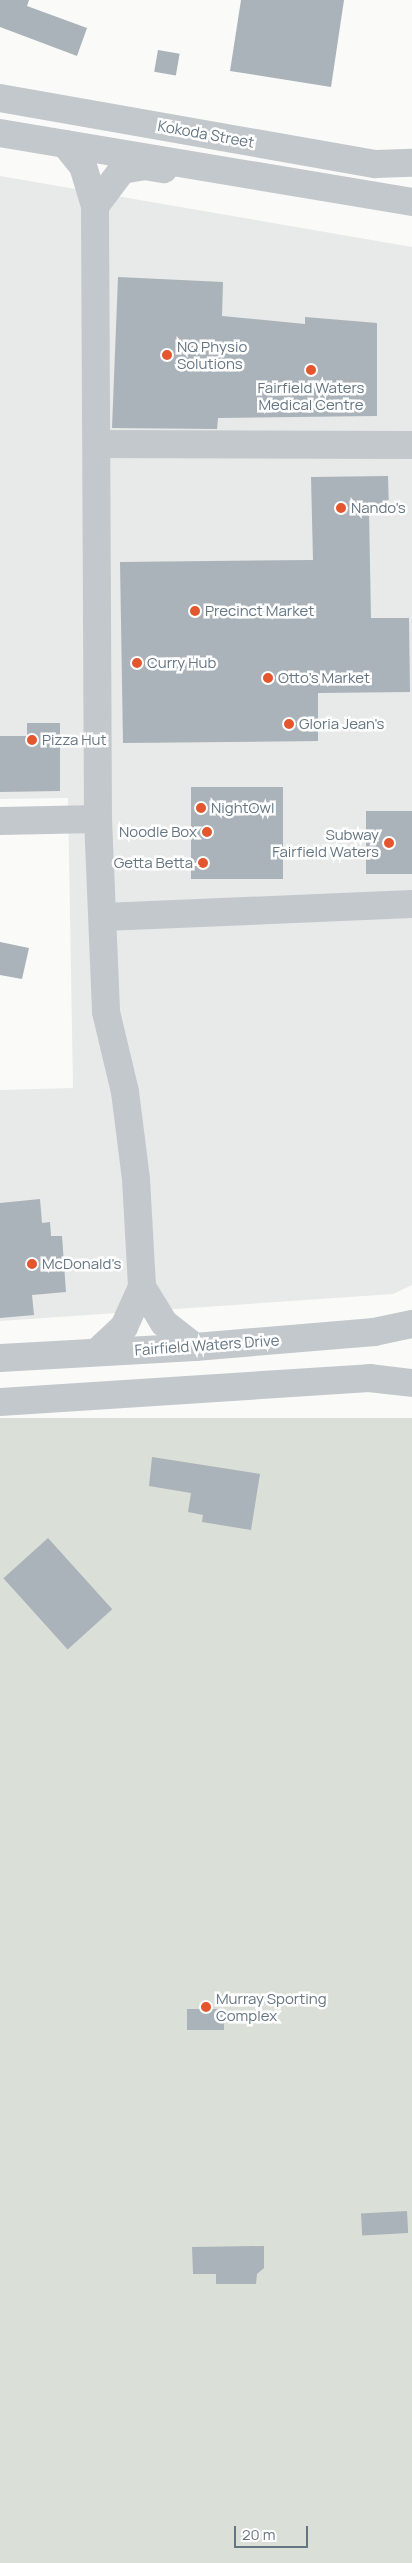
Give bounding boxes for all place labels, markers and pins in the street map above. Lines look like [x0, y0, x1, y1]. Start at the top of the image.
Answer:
place label: NQ Physio Solutions [177, 337, 247, 372]
marker: NQ Physio Solutions [161, 349, 173, 361]
marker: Fairfield Waters Medical Centre [305, 364, 317, 376]
place label: Fairfield Waters Medical Centre [258, 378, 364, 413]
place label: Nando's [351, 499, 406, 517]
marker: Nando's [335, 502, 347, 514]
place label: Precinct Market [205, 602, 314, 620]
marker: Precinct Market [189, 605, 201, 617]
place label: Curry Hub [147, 654, 216, 672]
marker: Curry Hub [131, 657, 143, 669]
place label: Otto’s Market [278, 669, 370, 687]
marker: Otto’s Market [262, 672, 274, 684]
place label: Gloria Jean's [299, 715, 384, 733]
marker: Gloria Jean's [283, 718, 295, 730]
place label: Pizza Hut [42, 731, 107, 749]
marker: Pizza Hut [26, 734, 38, 746]
place label: NightOwl [211, 799, 274, 817]
marker: NightOwl [195, 802, 207, 814]
place label: Noodle Box [119, 823, 197, 841]
place label: Subway Fairfield Waters [272, 825, 379, 860]
marker: Noodle Box [201, 826, 213, 838]
marker: Subway Fairfield Waters [383, 837, 395, 849]
place label: Getta Betta [114, 854, 193, 872]
marker: Getta Betta [197, 857, 209, 869]
place label: McDonald's [42, 1255, 121, 1273]
marker: McDonald's [26, 1258, 38, 1270]
place label: Murray Sporting Complex [216, 1989, 327, 2024]
marker: Murray Sporting Complex [200, 2001, 212, 2013]

